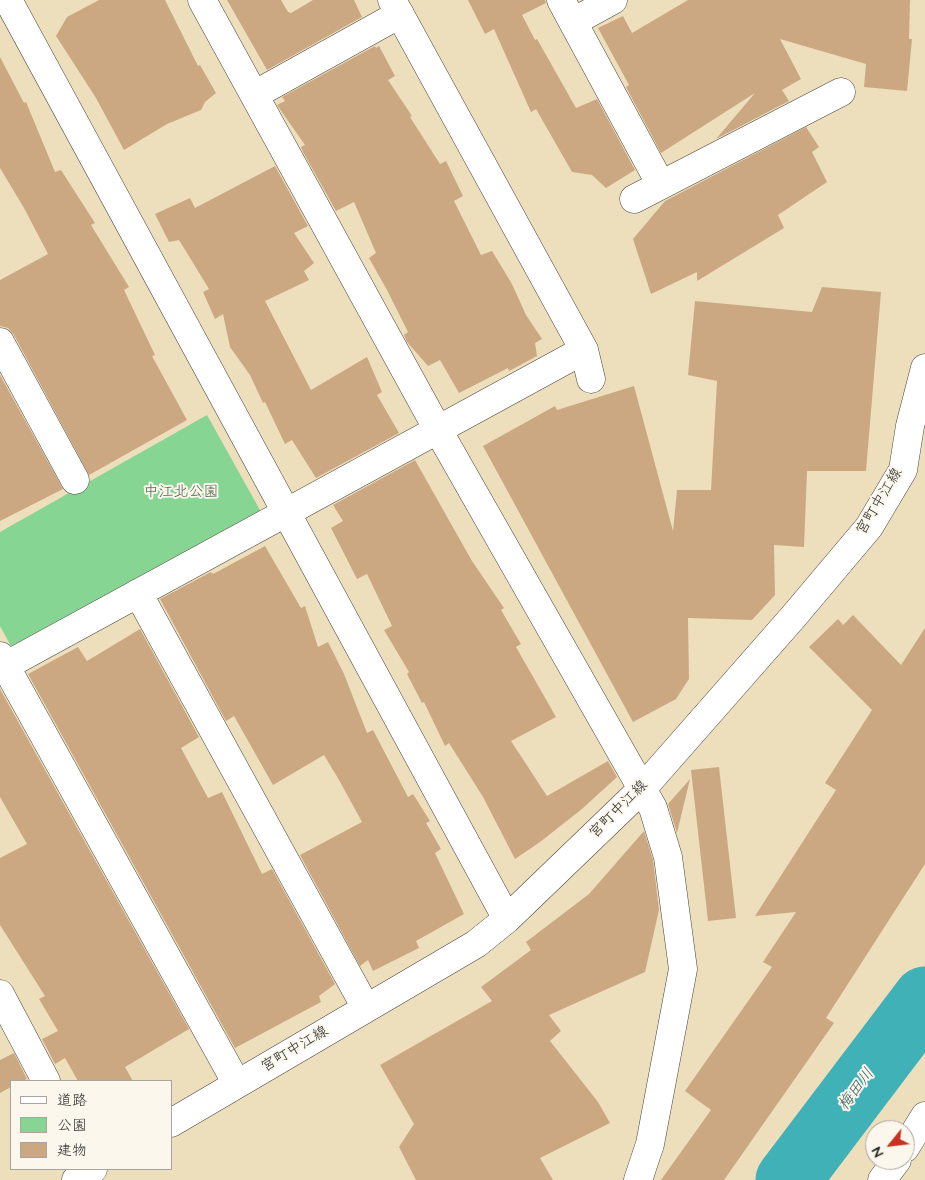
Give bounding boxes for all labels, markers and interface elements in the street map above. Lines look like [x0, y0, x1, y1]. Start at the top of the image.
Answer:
street label: 宮町中江線 [853, 465, 907, 539]
park label: 中江北公園 [144, 484, 218, 502]
street label: 宮町中江線 [586, 777, 652, 843]
street label: 宮町中江線 [258, 1023, 332, 1077]
water label: 梅田川 [835, 1065, 879, 1115]
legend [10, 1080, 172, 1170]
text: 道路 [57, 1090, 87, 1111]
text: 公園 [57, 1115, 87, 1136]
north arrow [865, 1120, 915, 1170]
text: 建物 [57, 1140, 87, 1161]
text: N [867, 1143, 889, 1160]

